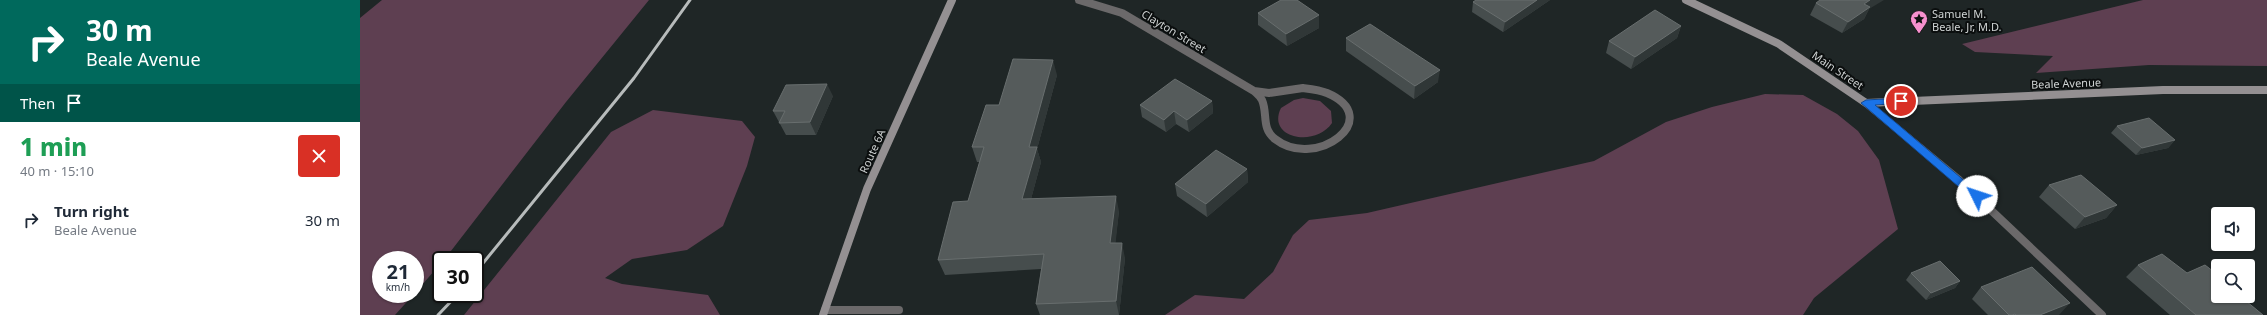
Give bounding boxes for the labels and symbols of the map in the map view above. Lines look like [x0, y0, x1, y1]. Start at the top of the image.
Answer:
street label: Clayton Street [1139, 6, 1209, 56]
place label: Samuel M. Beale, Jr, M.D. [1932, 6, 2001, 34]
place icon: Samuel M. Beale, Jr, M.D. [1909, 9, 1929, 34]
street label: Main Street [1809, 47, 1867, 93]
street label: Beale Avenue [2031, 74, 2101, 92]
pin [1884, 84, 1918, 118]
street label: Route 6A [856, 126, 889, 175]
position arrow [1956, 175, 1998, 217]
speed limit sign: 30 [432, 251, 484, 303]

